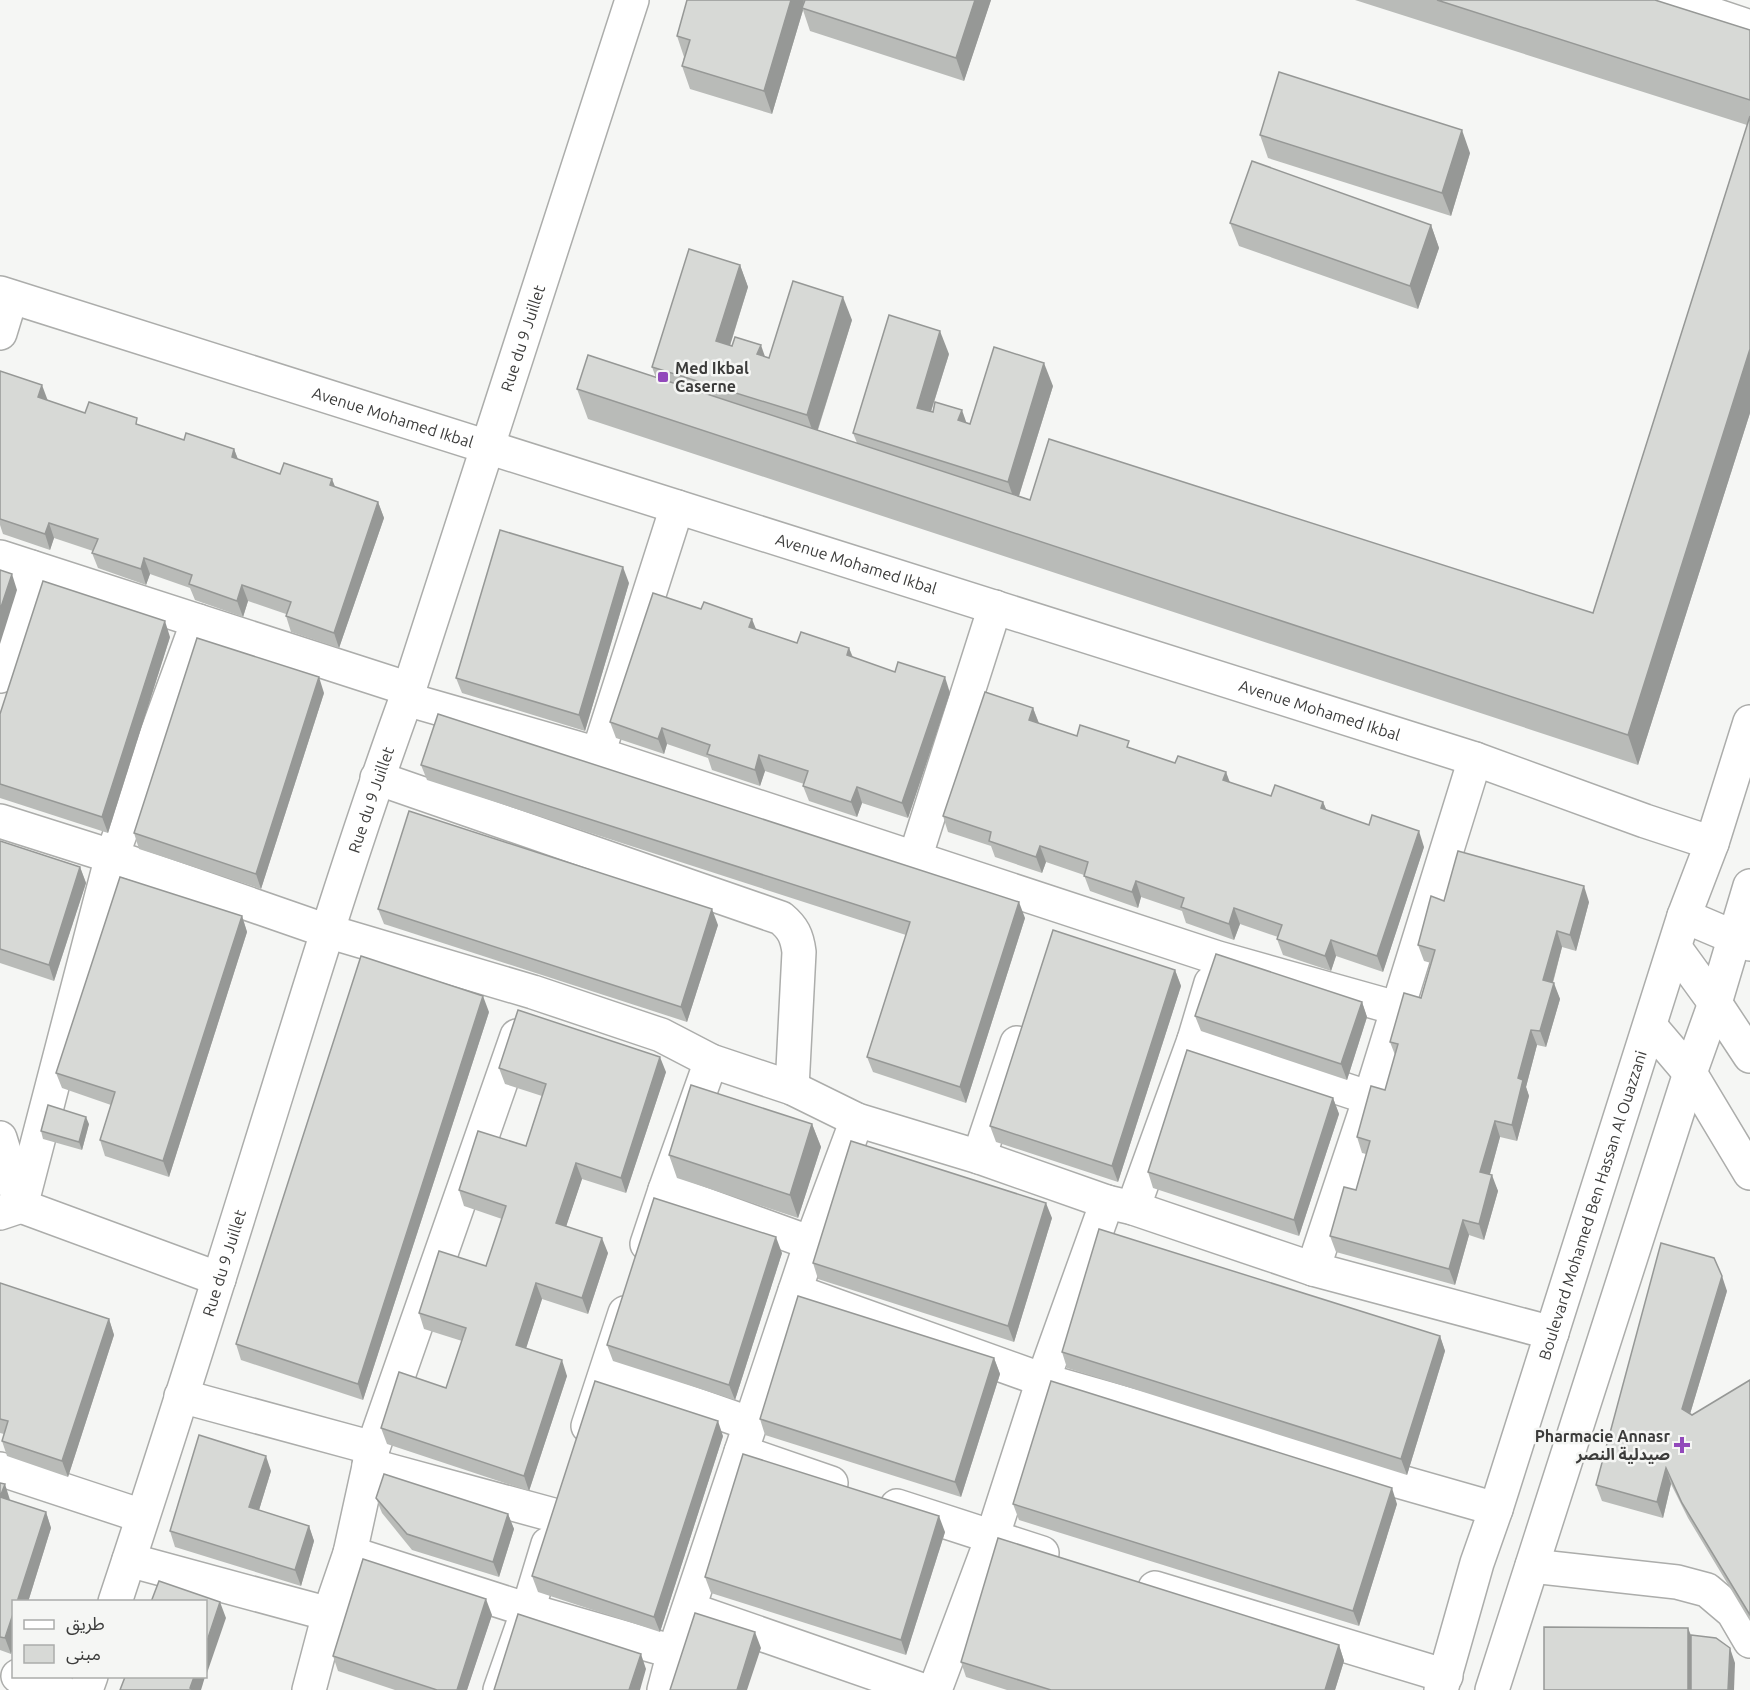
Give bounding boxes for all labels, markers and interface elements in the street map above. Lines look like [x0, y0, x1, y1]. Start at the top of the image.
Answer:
street label: Rue du 9 Juillet [497, 282, 549, 394]
place label: Med Ikbal Caserne [675, 359, 749, 395]
marker: Med Ikbal Caserne [656, 370, 670, 384]
street label: Avenue Mohamed Ikbal [310, 383, 476, 451]
street label: Avenue Mohamed Ikbal [773, 530, 939, 597]
street label: Avenue Mohamed Ikbal [1237, 676, 1403, 744]
street label: Rue du 9 Juillet [344, 744, 397, 855]
street label: Boulevard Mohamed Ben Hassan Al Ouazzani [1535, 1048, 1650, 1362]
street label: Rue du 9 Juillet [199, 1207, 249, 1319]
place label: Pharmacie Annasr صيدلية النصر [1535, 1427, 1670, 1464]
marker: Pharmacie Annasr صيدلية النصر [1675, 1438, 1689, 1452]
legend [12, 1600, 207, 1678]
text: طريق [66, 1613, 105, 1635]
text: مبنى [66, 1643, 101, 1665]

